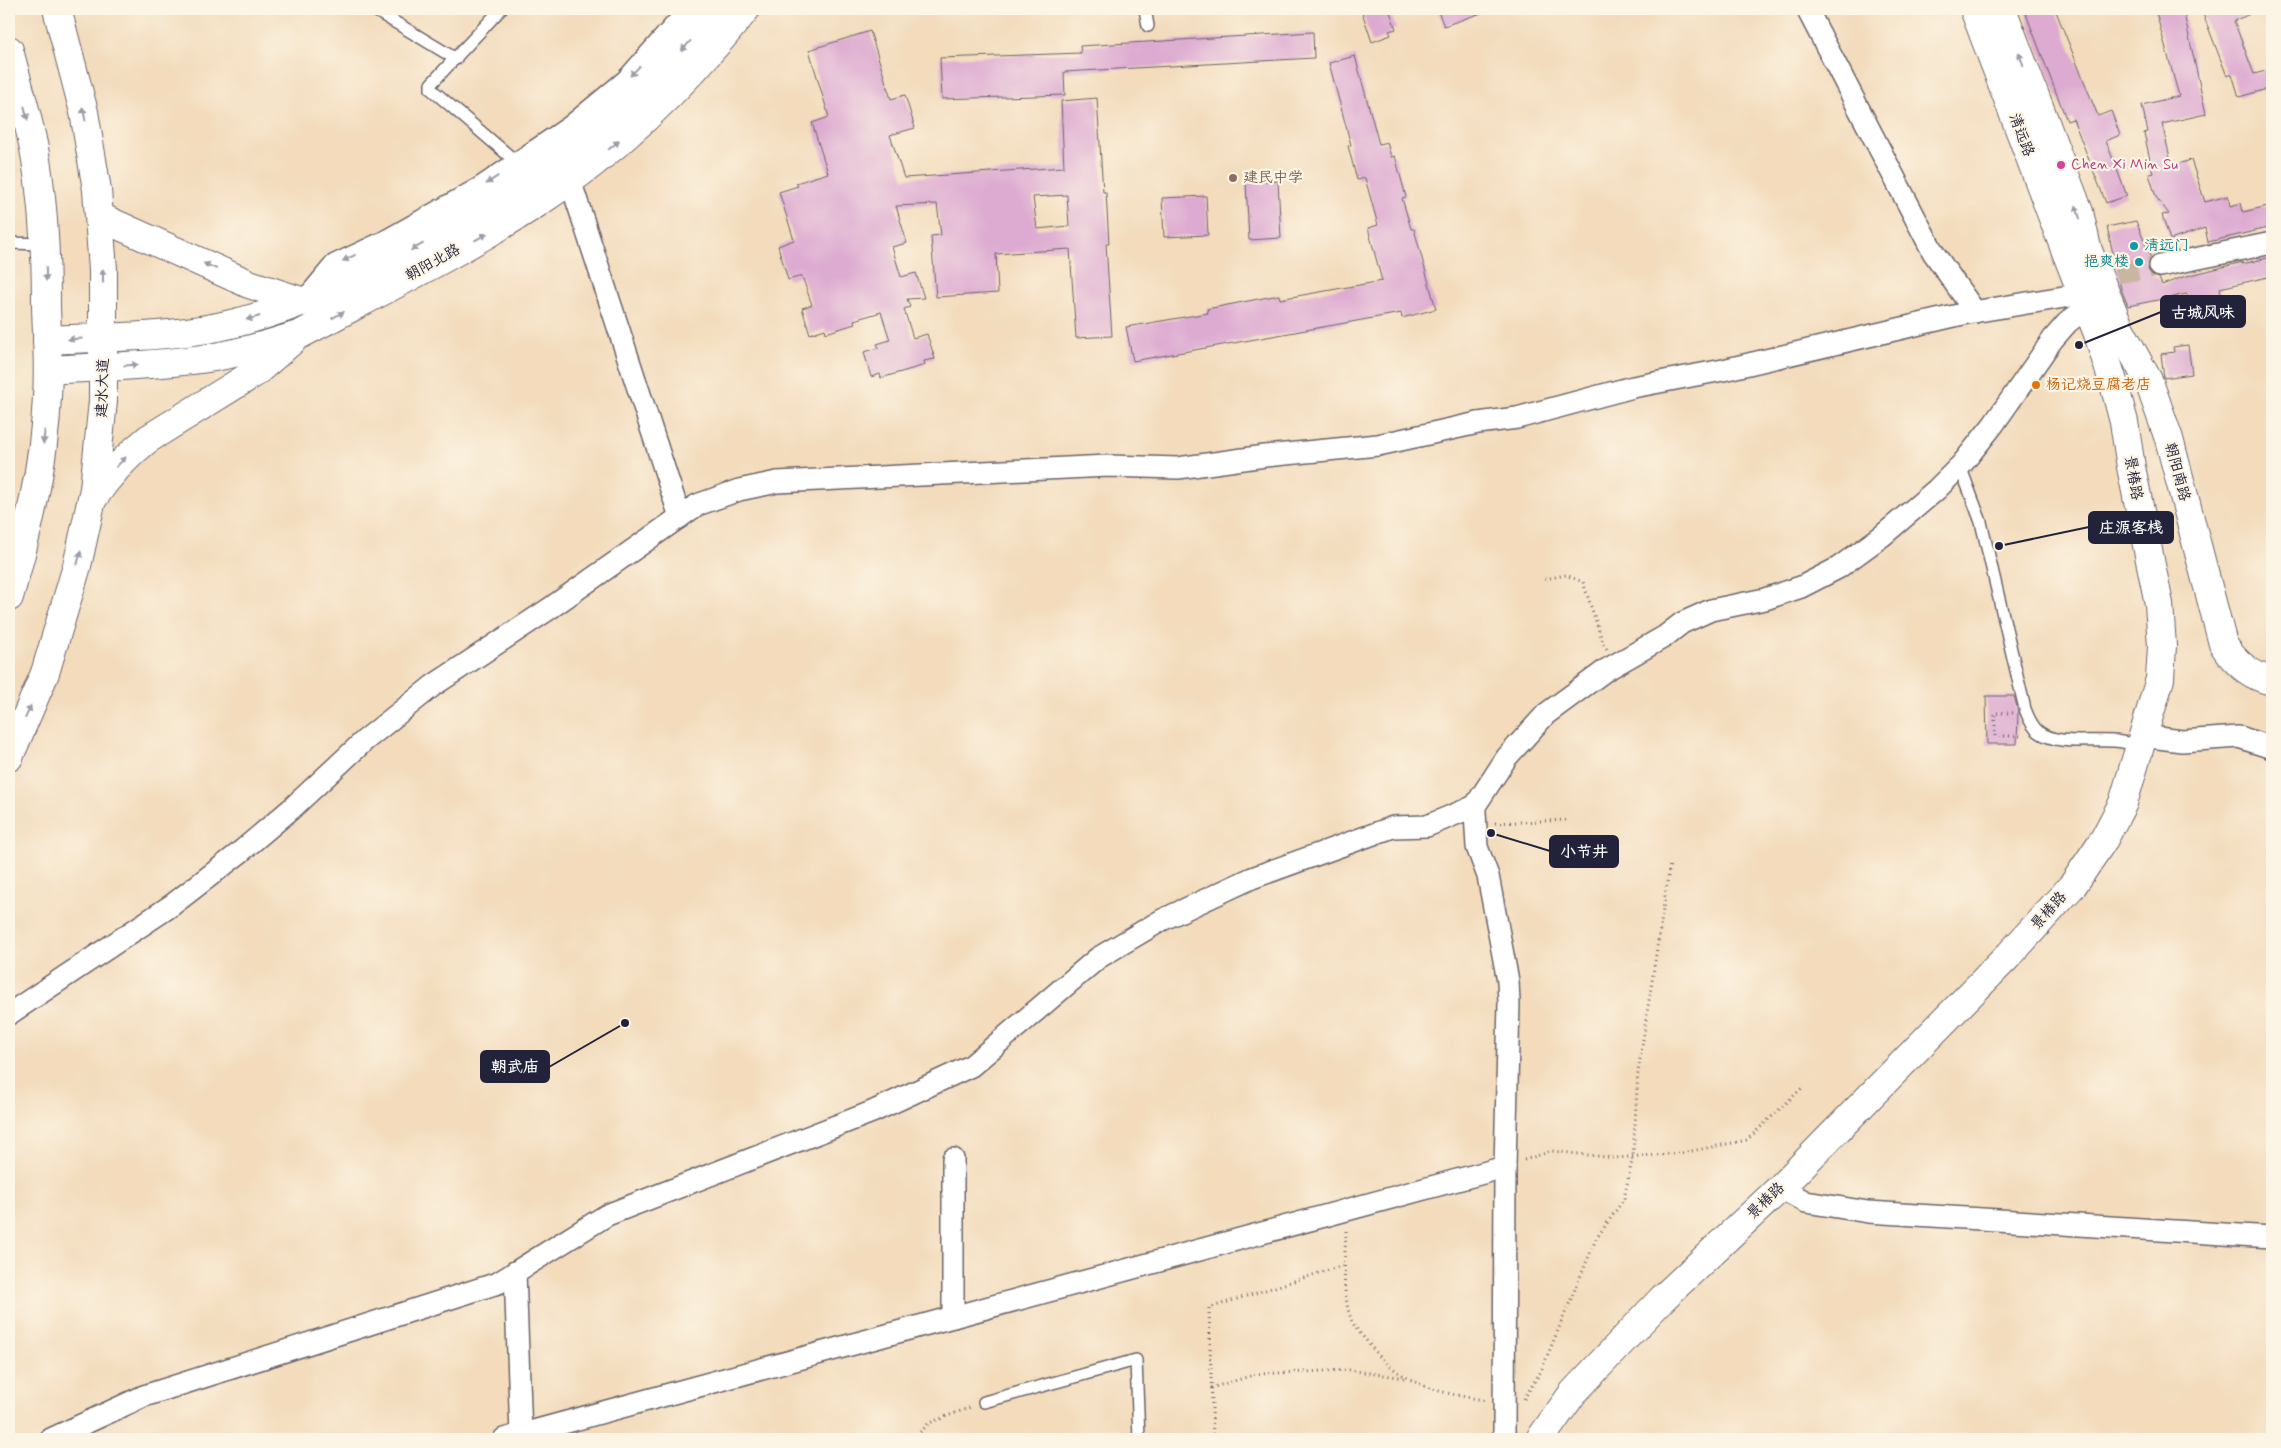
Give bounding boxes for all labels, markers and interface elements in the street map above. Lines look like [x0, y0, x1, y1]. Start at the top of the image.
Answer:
one-way arrow [681, 40, 692, 52]
one-way arrow [2017, 51, 2025, 66]
one-way arrow [629, 65, 641, 77]
one-way arrow [22, 106, 30, 121]
one-way arrow [80, 106, 88, 122]
street label: 清远路 [2004, 110, 2038, 160]
one-way arrow [608, 140, 621, 151]
place label: Chen Xi Min Su [2071, 155, 2178, 175]
marker: Chen Xi Min Su [2055, 159, 2067, 171]
place label: 建民中学 [1243, 168, 1303, 188]
marker: 建民中学 [1227, 172, 1239, 184]
one-way arrow [485, 176, 499, 185]
one-way arrow [2073, 204, 2081, 219]
one-way arrow [474, 232, 487, 241]
place label: 清远门 [2144, 236, 2189, 256]
street label: 朝阳北路 [402, 240, 464, 286]
marker: 清远门 [2128, 240, 2140, 252]
one-way arrow [411, 242, 424, 251]
place label: 挹爽楼 [2084, 252, 2129, 272]
one-way arrow [342, 254, 357, 262]
marker: 挹爽楼 [2133, 256, 2145, 268]
one-way arrow [203, 262, 217, 270]
one-way arrow [42, 267, 50, 283]
one-way arrow [99, 267, 107, 283]
callout: 古城风味 [2161, 296, 2245, 327]
text: 古城风味 [2171, 303, 2235, 324]
one-way arrow [331, 310, 345, 319]
one-way arrow [245, 314, 260, 322]
one-way arrow [66, 335, 82, 343]
street label: 建水大道 [92, 358, 114, 418]
one-way arrow [124, 361, 140, 369]
place label: 杨记烧豆腐老店 [2046, 375, 2151, 395]
marker: 杨记烧豆腐老店 [2030, 379, 2042, 391]
one-way arrow [40, 429, 48, 445]
street label: 朝阳南路 [2160, 440, 2194, 504]
street label: 景椿路 [2119, 454, 2147, 502]
one-way arrow [115, 456, 127, 468]
callout: 庄源客栈 [2089, 512, 2173, 543]
text: 庄源客栈 [2099, 518, 2163, 539]
one-way arrow [75, 551, 83, 566]
one-way arrow [25, 705, 33, 719]
callout: 小节井 [1550, 836, 1618, 867]
text: 小节井 [1560, 842, 1608, 863]
street label: 景椿路 [2027, 888, 2071, 934]
callout: 朝武庙 [481, 1051, 549, 1082]
text: 朝武庙 [491, 1057, 539, 1078]
street label: 景椿路 [1743, 1178, 1789, 1224]

